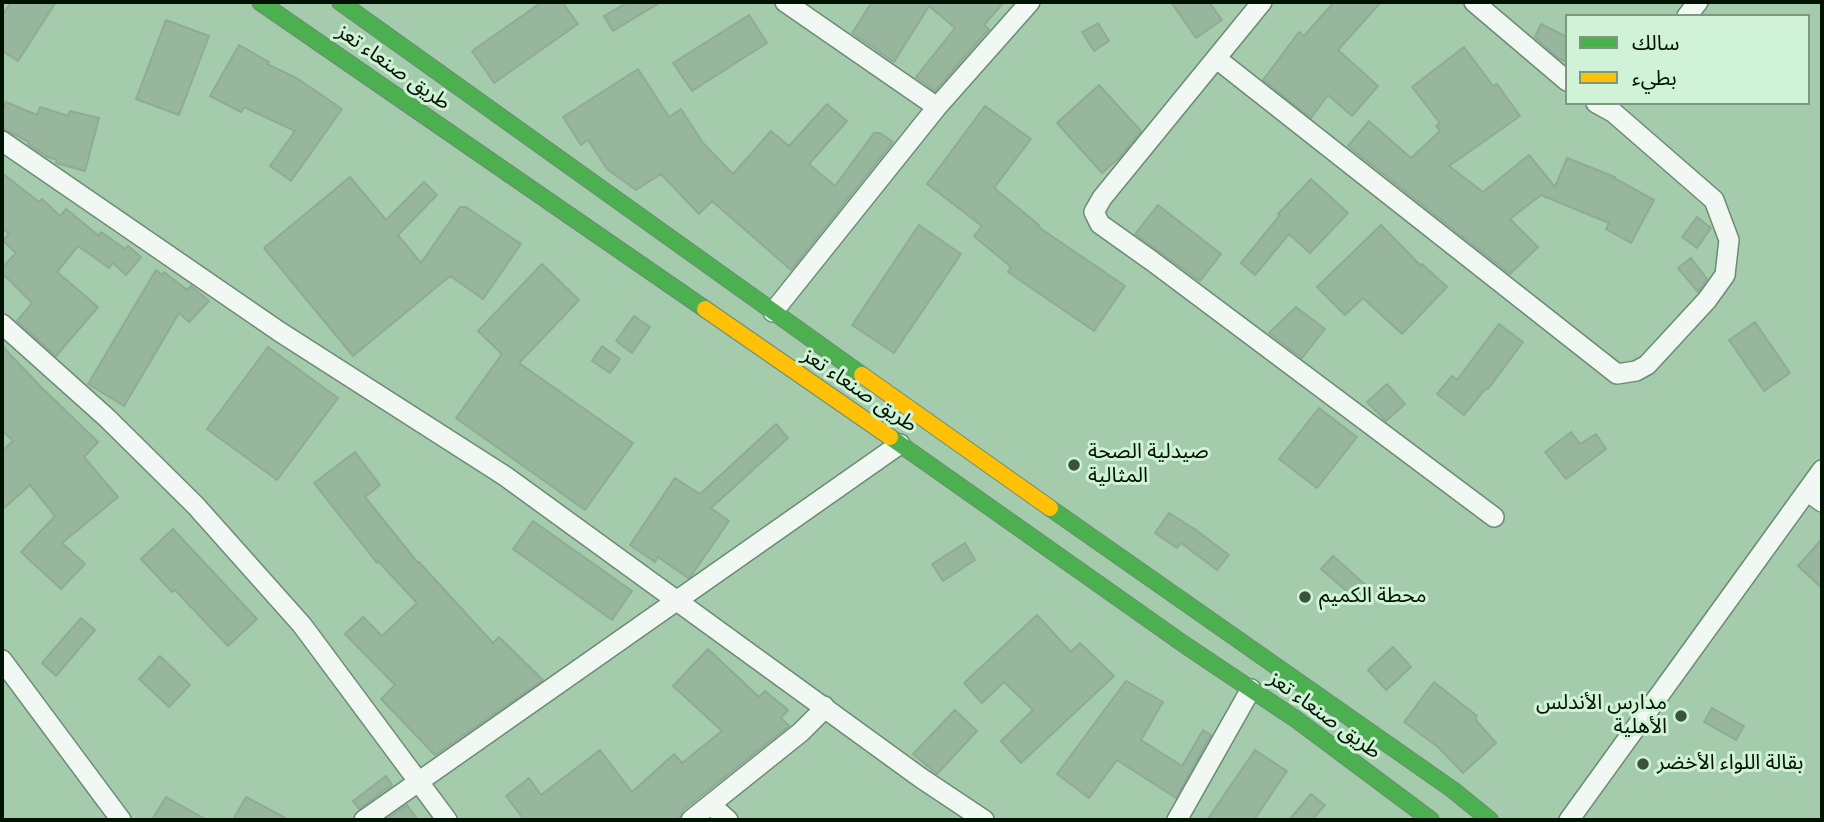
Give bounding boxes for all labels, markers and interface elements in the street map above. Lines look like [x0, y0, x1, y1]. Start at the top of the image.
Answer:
legend [1565, 14, 1810, 105]
street label: طريق صنعاء تعز [331, 20, 455, 116]
text: سالك [1632, 31, 1679, 55]
text: بطيء [1632, 66, 1677, 90]
street label: طريق صنعاء تعز [797, 343, 921, 439]
place label: صيدلية الصحة المثالية [1088, 440, 1209, 490]
marker: صيدلية الصحة المثالية [1066, 457, 1082, 473]
place label: محطة الكميم [1319, 584, 1427, 610]
marker: محطة الكميم [1297, 589, 1313, 605]
street label: طريق صنعاء تعز [1263, 667, 1385, 765]
place label: مدارس الأندلس الأهلية [1536, 691, 1667, 741]
marker: مدارس الأندلس الأهلية [1673, 708, 1689, 724]
place label: بقالة اللواء الأخضر [1657, 751, 1803, 777]
marker: بقالة اللواء الأخضر [1635, 756, 1651, 772]

